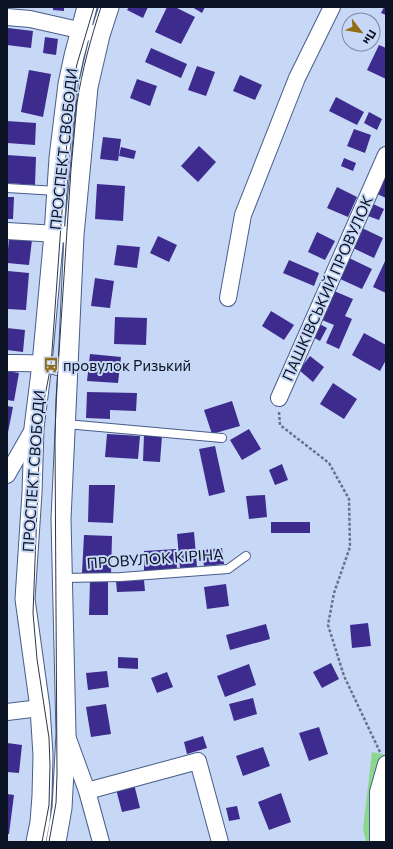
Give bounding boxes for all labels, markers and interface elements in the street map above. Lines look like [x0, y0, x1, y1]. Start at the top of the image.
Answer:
north arrow [341, 12, 381, 52]
text: Пн [361, 28, 379, 47]
street label: ПРОСПЕКТ СВОБОДИ [46, 67, 80, 231]
street label: ПАШКІВСЬКИЙ ПРОВУЛОК [278, 192, 376, 384]
bus stop icon: провулок Ризький [42, 356, 60, 374]
place label: провулок Ризький [63, 356, 191, 374]
street label: ПРОСПЕКТ СВОБОДИ [18, 389, 48, 553]
street label: ПРОВУЛОК КІРІНА [86, 544, 224, 572]

